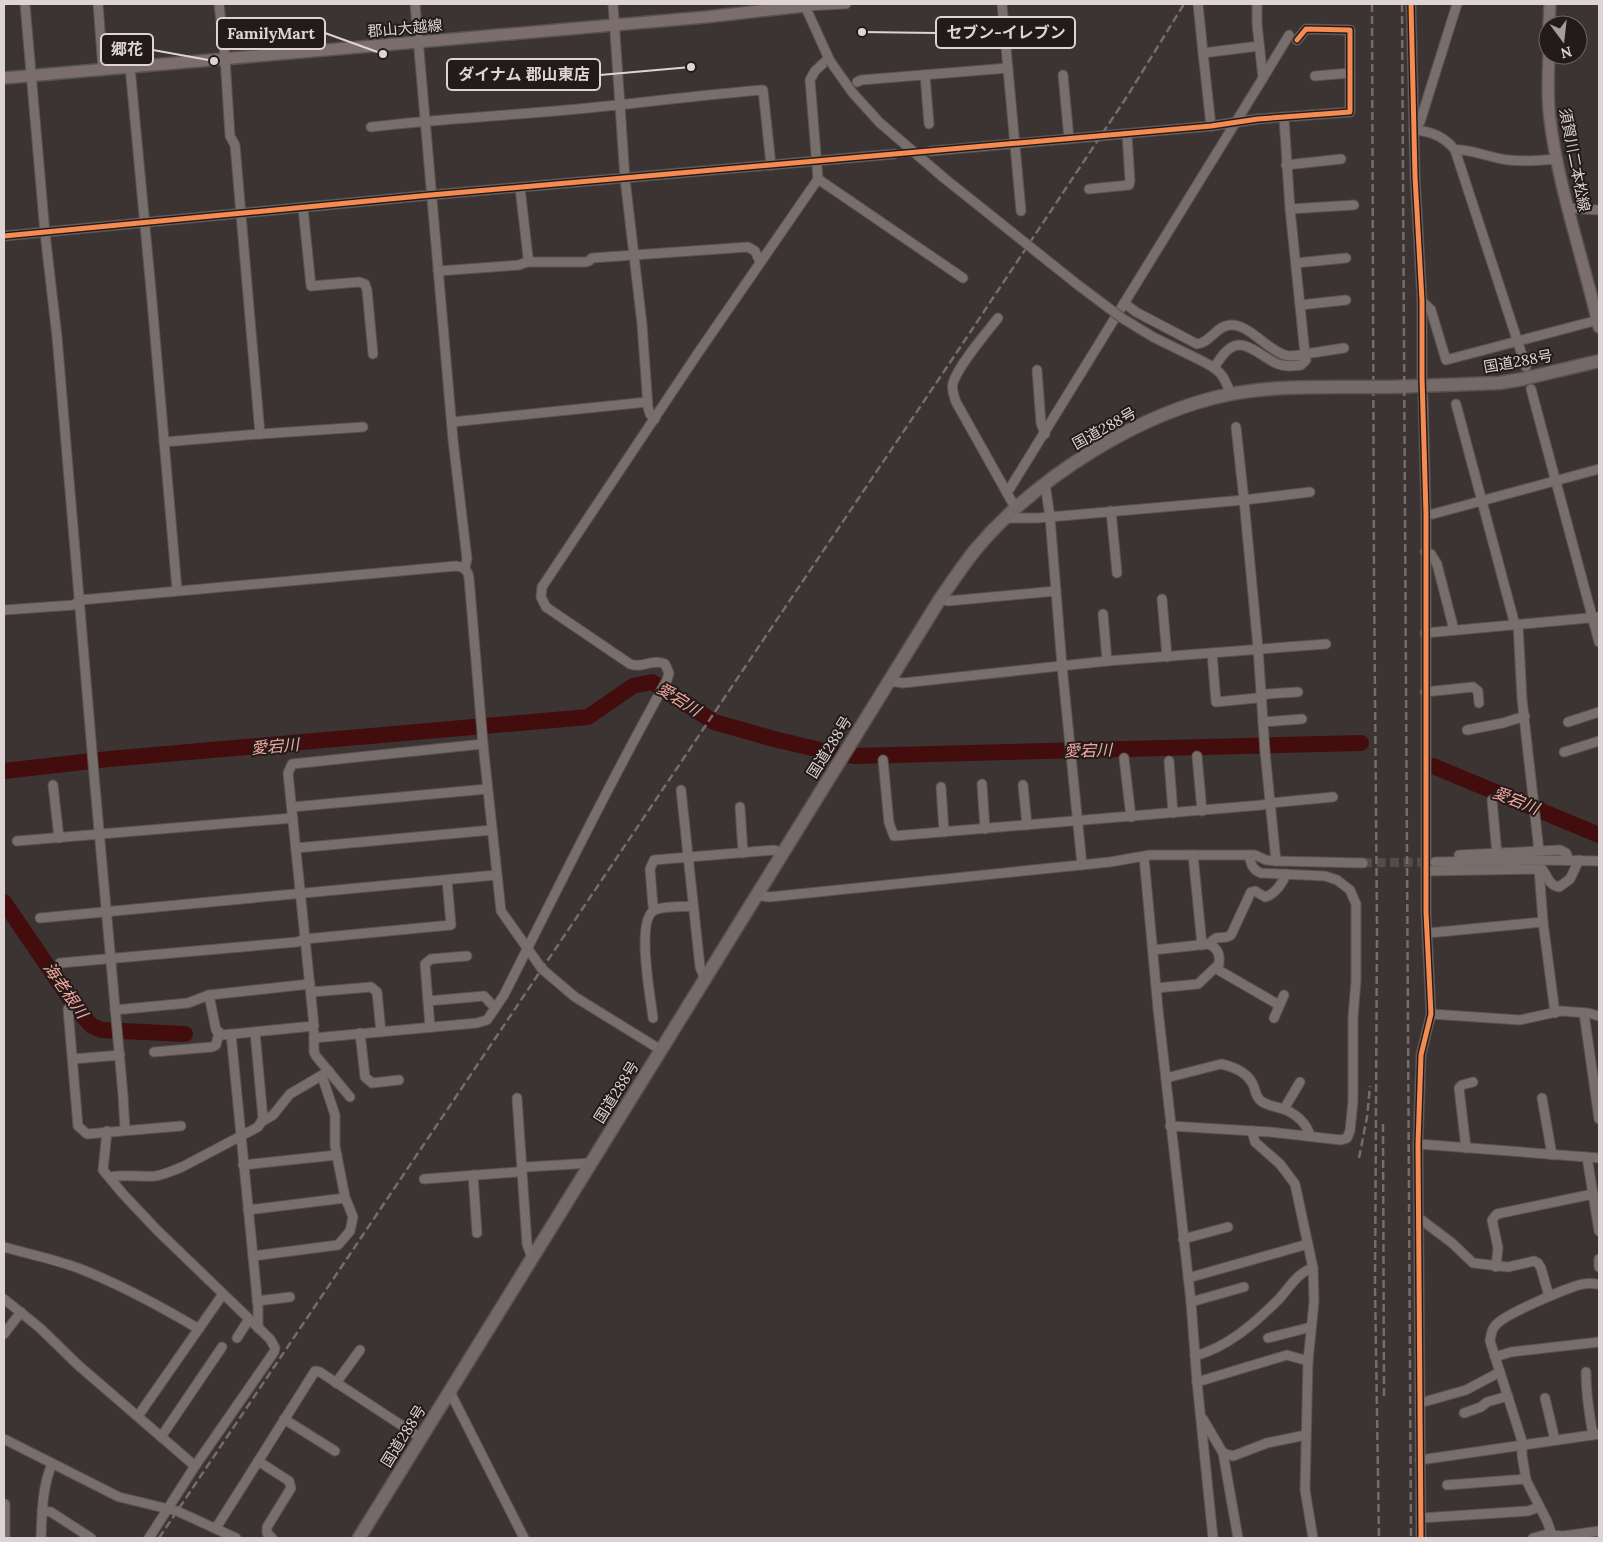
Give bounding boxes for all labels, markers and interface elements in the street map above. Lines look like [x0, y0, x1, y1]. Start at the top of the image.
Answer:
street label: 郡山大越線 [367, 15, 443, 41]
north arrow [1538, 15, 1588, 65]
callout: セブン-イレブン [936, 17, 1075, 48]
callout: FamilyMart [217, 18, 325, 49]
text: セブン-イレブン [946, 22, 1066, 42]
text: FamilyMart [227, 23, 315, 43]
callout: 郷花 [101, 34, 153, 65]
text: 郷花 [111, 39, 143, 59]
text: N [1559, 42, 1574, 63]
callout: ダイナム 郡山東店 [447, 59, 600, 90]
text: ダイナム 郡山東店 [458, 64, 590, 84]
street label: 須賀川二本松線 [1556, 107, 1594, 213]
street label: 国道288号 [1482, 346, 1554, 376]
street label: 国道288号 [1069, 403, 1139, 453]
water label: 愛宕川 [653, 678, 706, 721]
street label: 国道288号 [802, 712, 856, 782]
water label: 愛宕川 [250, 734, 302, 758]
water label: 愛宕川 [1064, 740, 1114, 760]
water label: 愛宕川 [1490, 782, 1544, 819]
water label: 海老根川 [39, 958, 94, 1024]
street label: 国道288号 [589, 1057, 643, 1127]
street label: 国道288号 [376, 1401, 430, 1471]

